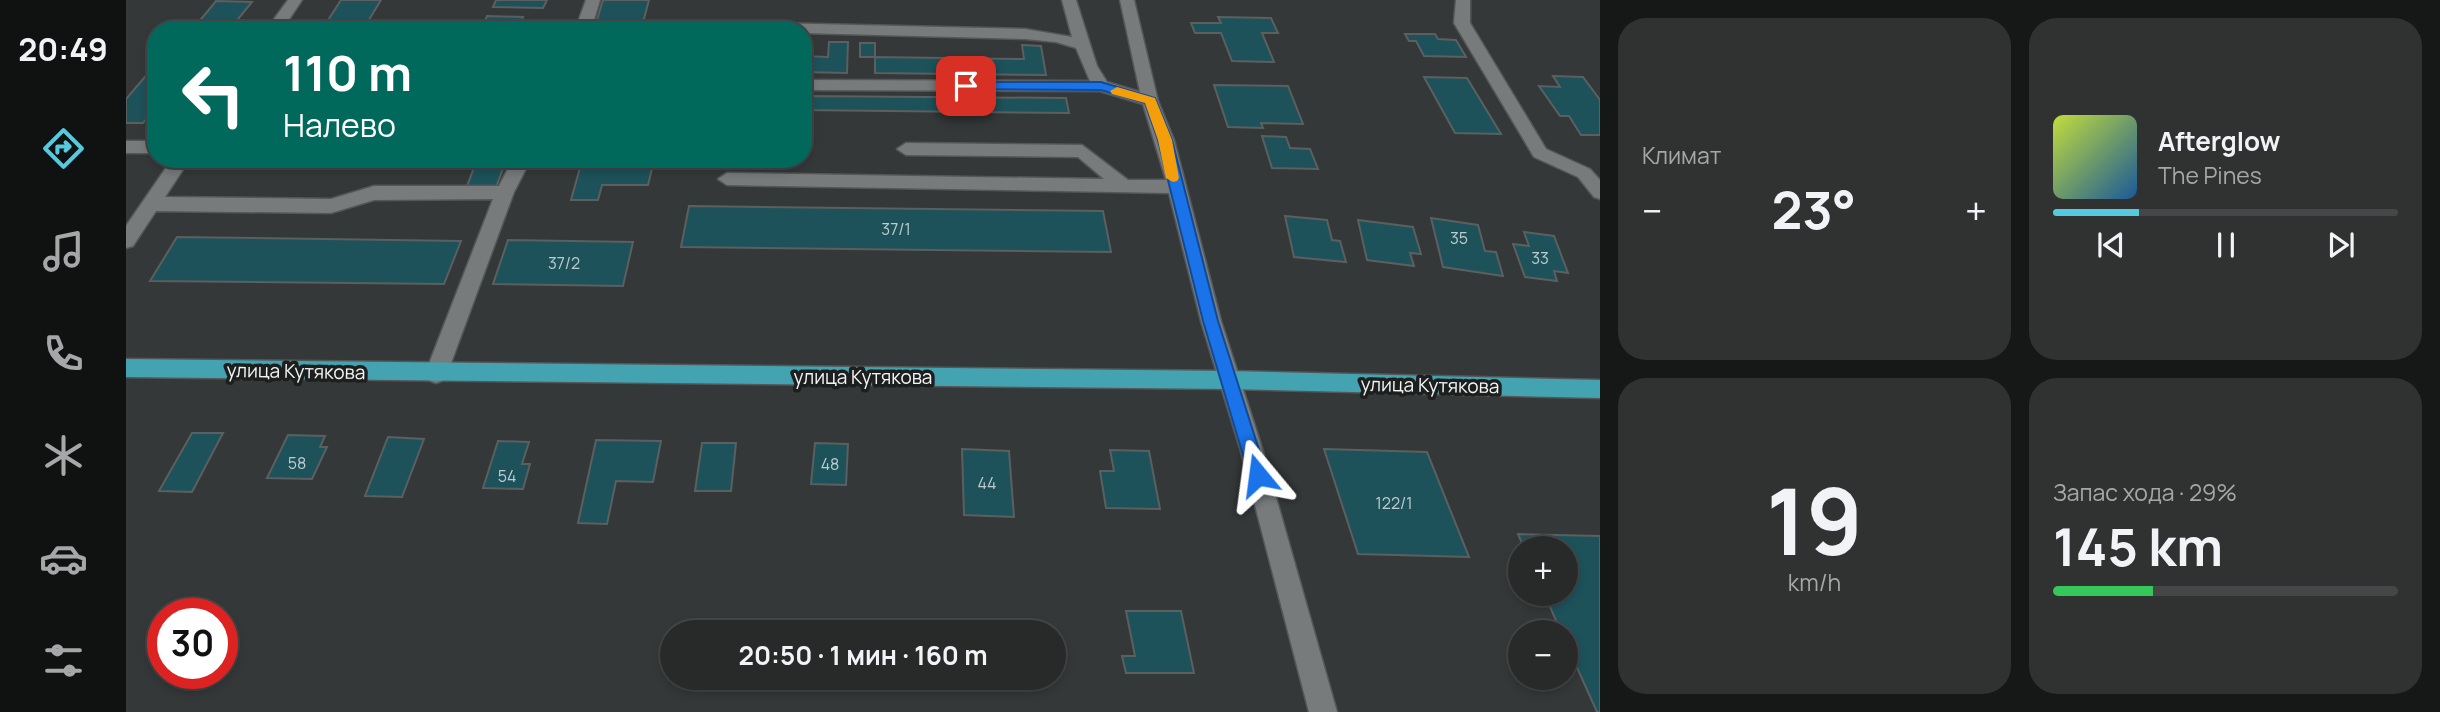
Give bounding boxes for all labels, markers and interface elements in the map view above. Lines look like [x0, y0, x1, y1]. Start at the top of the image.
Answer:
text: 20:49 [18, 27, 108, 71]
text: 110 m [283, 39, 412, 106]
icon: left [168, 49, 259, 140]
pin [936, 56, 996, 116]
icon: arrive [947, 67, 985, 105]
text: Налево [283, 103, 396, 147]
text: Afterglow [2158, 123, 2280, 159]
icon: directions [39, 124, 88, 173]
text: Климат [1642, 139, 1721, 171]
text: The Pines [2158, 159, 2262, 191]
text: 23° [1772, 174, 1856, 245]
text: − [1642, 184, 1663, 236]
text: + [1965, 184, 1987, 236]
house number: 37/1 [881, 218, 911, 240]
icon: previous [2092, 226, 2130, 264]
icon: pause [2207, 226, 2245, 264]
icon: next [2322, 226, 2360, 264]
icon: music [39, 227, 88, 276]
house number: 35 [1450, 227, 1468, 249]
house number: 33 [1531, 247, 1549, 269]
house number: 37/2 [548, 252, 580, 274]
icon: phone [39, 329, 88, 378]
street label: улица Кутякова [226, 357, 366, 385]
street label: улица Кутякова [794, 364, 932, 390]
street label: улица Кутякова [1360, 371, 1500, 399]
icon: climate [39, 431, 88, 480]
position arrow [1221, 438, 1295, 512]
house number: 58 [288, 452, 306, 474]
house number: 48 [821, 453, 839, 475]
text: 19 [1766, 458, 1863, 582]
house number: 54 [498, 465, 516, 487]
house number: 44 [977, 472, 997, 494]
text: Запас хода · 29% [2053, 476, 2237, 508]
house number: 122/1 [1376, 492, 1412, 514]
text: 145 km [2053, 511, 2223, 582]
icon: car [39, 534, 88, 583]
map controls [1508, 536, 1578, 690]
button: + [1508, 536, 1578, 606]
text: km/h [1788, 566, 1841, 598]
speed limit sign: 30 [147, 598, 238, 689]
button: − [1508, 620, 1578, 690]
icon: filters [39, 636, 88, 685]
text: 20:50 · 1 мин · 160 m [738, 637, 988, 673]

